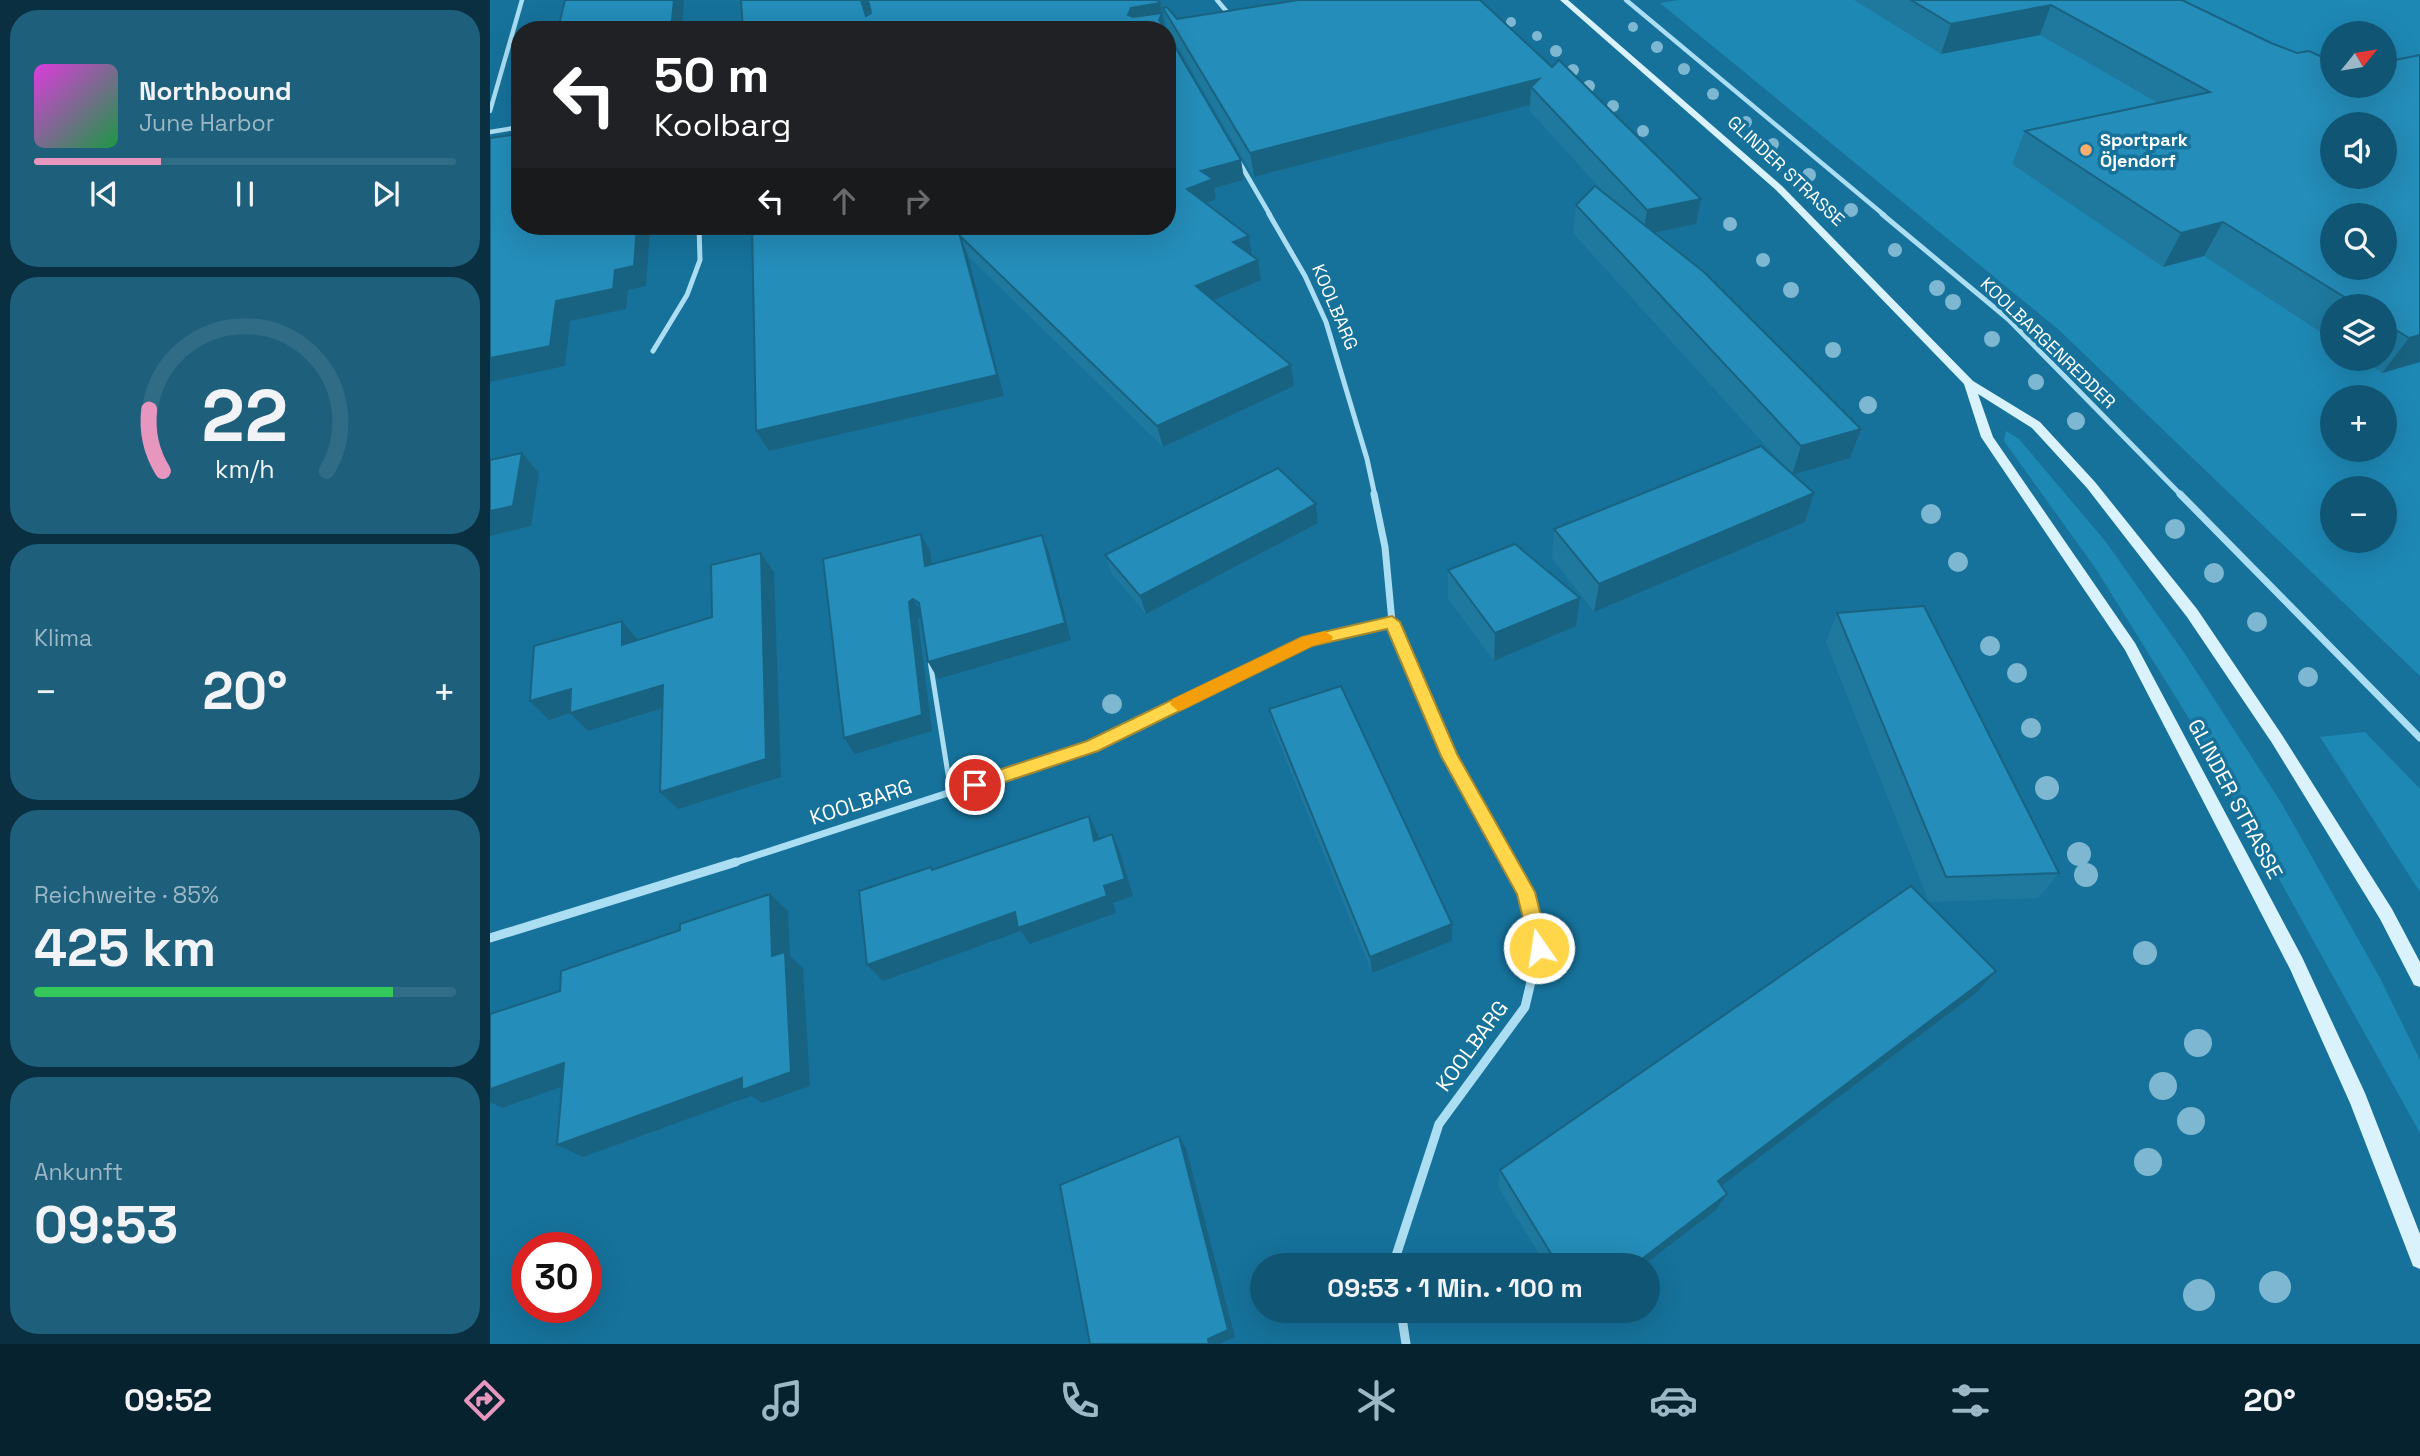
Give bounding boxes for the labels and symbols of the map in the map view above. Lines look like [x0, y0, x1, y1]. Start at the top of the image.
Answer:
north arrow [2320, 21, 2398, 98]
street label: GLINDER STRASSE [1723, 110, 1850, 231]
place label: Sportpark Öjendorf [2100, 128, 2188, 172]
marker: Sportpark Öjendorf [2078, 142, 2094, 158]
street label: KOOLBARG [1307, 261, 1364, 353]
street label: KOOLBARGENREDDER [1976, 272, 2121, 413]
street label: GLINDER STRASSE [2182, 714, 2289, 883]
pin [945, 755, 1005, 815]
street label: KOOLBARG [806, 772, 915, 831]
position arrow [1502, 911, 1576, 985]
street label: KOOLBARG [1430, 995, 1514, 1096]
speed limit sign: 30 [511, 1232, 602, 1323]

